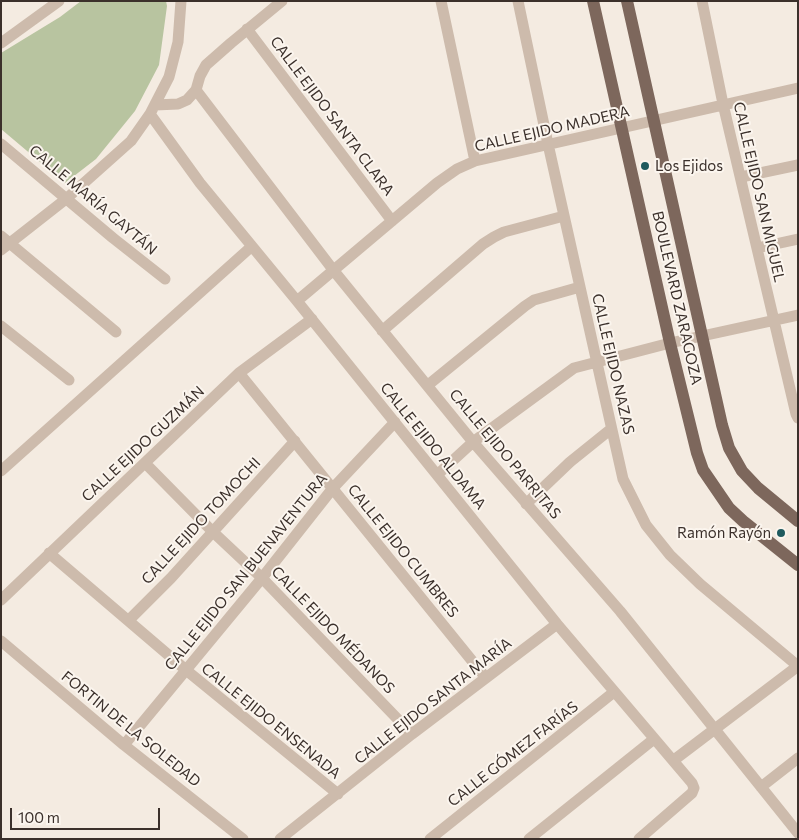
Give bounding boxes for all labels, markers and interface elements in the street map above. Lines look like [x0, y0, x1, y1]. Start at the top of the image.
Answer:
street label: CALLE EJIDO SANTA CLARA [266, 33, 398, 199]
street label: CALLE EJIDO SAN MIGUEL [729, 100, 789, 284]
street label: CALLE EJIDO MADERA [473, 102, 631, 156]
street label: CALLE MARÍA GAYTÁN [25, 141, 161, 259]
place label: Los Ejidos [655, 157, 723, 175]
marker: Los Ejidos [639, 160, 651, 172]
street label: BOULEVARD ZARAGOZA [648, 209, 706, 387]
street label: CALLE EJIDO NAZAS [588, 292, 638, 436]
street label: CALLE EJIDO ALDAMA [376, 379, 490, 513]
street label: CALLE EJIDO GUZMÁN [78, 382, 208, 506]
street label: CALLE EJIDO PARRITAS [445, 385, 565, 523]
street label: CALLE EJIDO TOMOCHI [138, 454, 264, 588]
street label: CALLE EJIDO SAN BUENAVENTURA [161, 470, 331, 674]
street label: CALLE EJIDO CUMBRES [344, 481, 462, 621]
place label: Ramón Rayón [677, 524, 771, 542]
marker: Ramón Rayón [775, 527, 787, 539]
street label: CALLE EJIDO MÉDANOS [268, 563, 398, 697]
street label: CALLE EJIDO SANTA MARÍA [351, 634, 515, 768]
street label: CALLE EJIDO ENSENADA [198, 659, 344, 783]
street label: FORTIN DE LA SOLEDAD [58, 667, 204, 791]
street label: CALLE GÓMEZ FARÍAS [444, 698, 582, 810]
scale bar [12, 798, 162, 830]
text: 100 m [18, 808, 60, 826]

